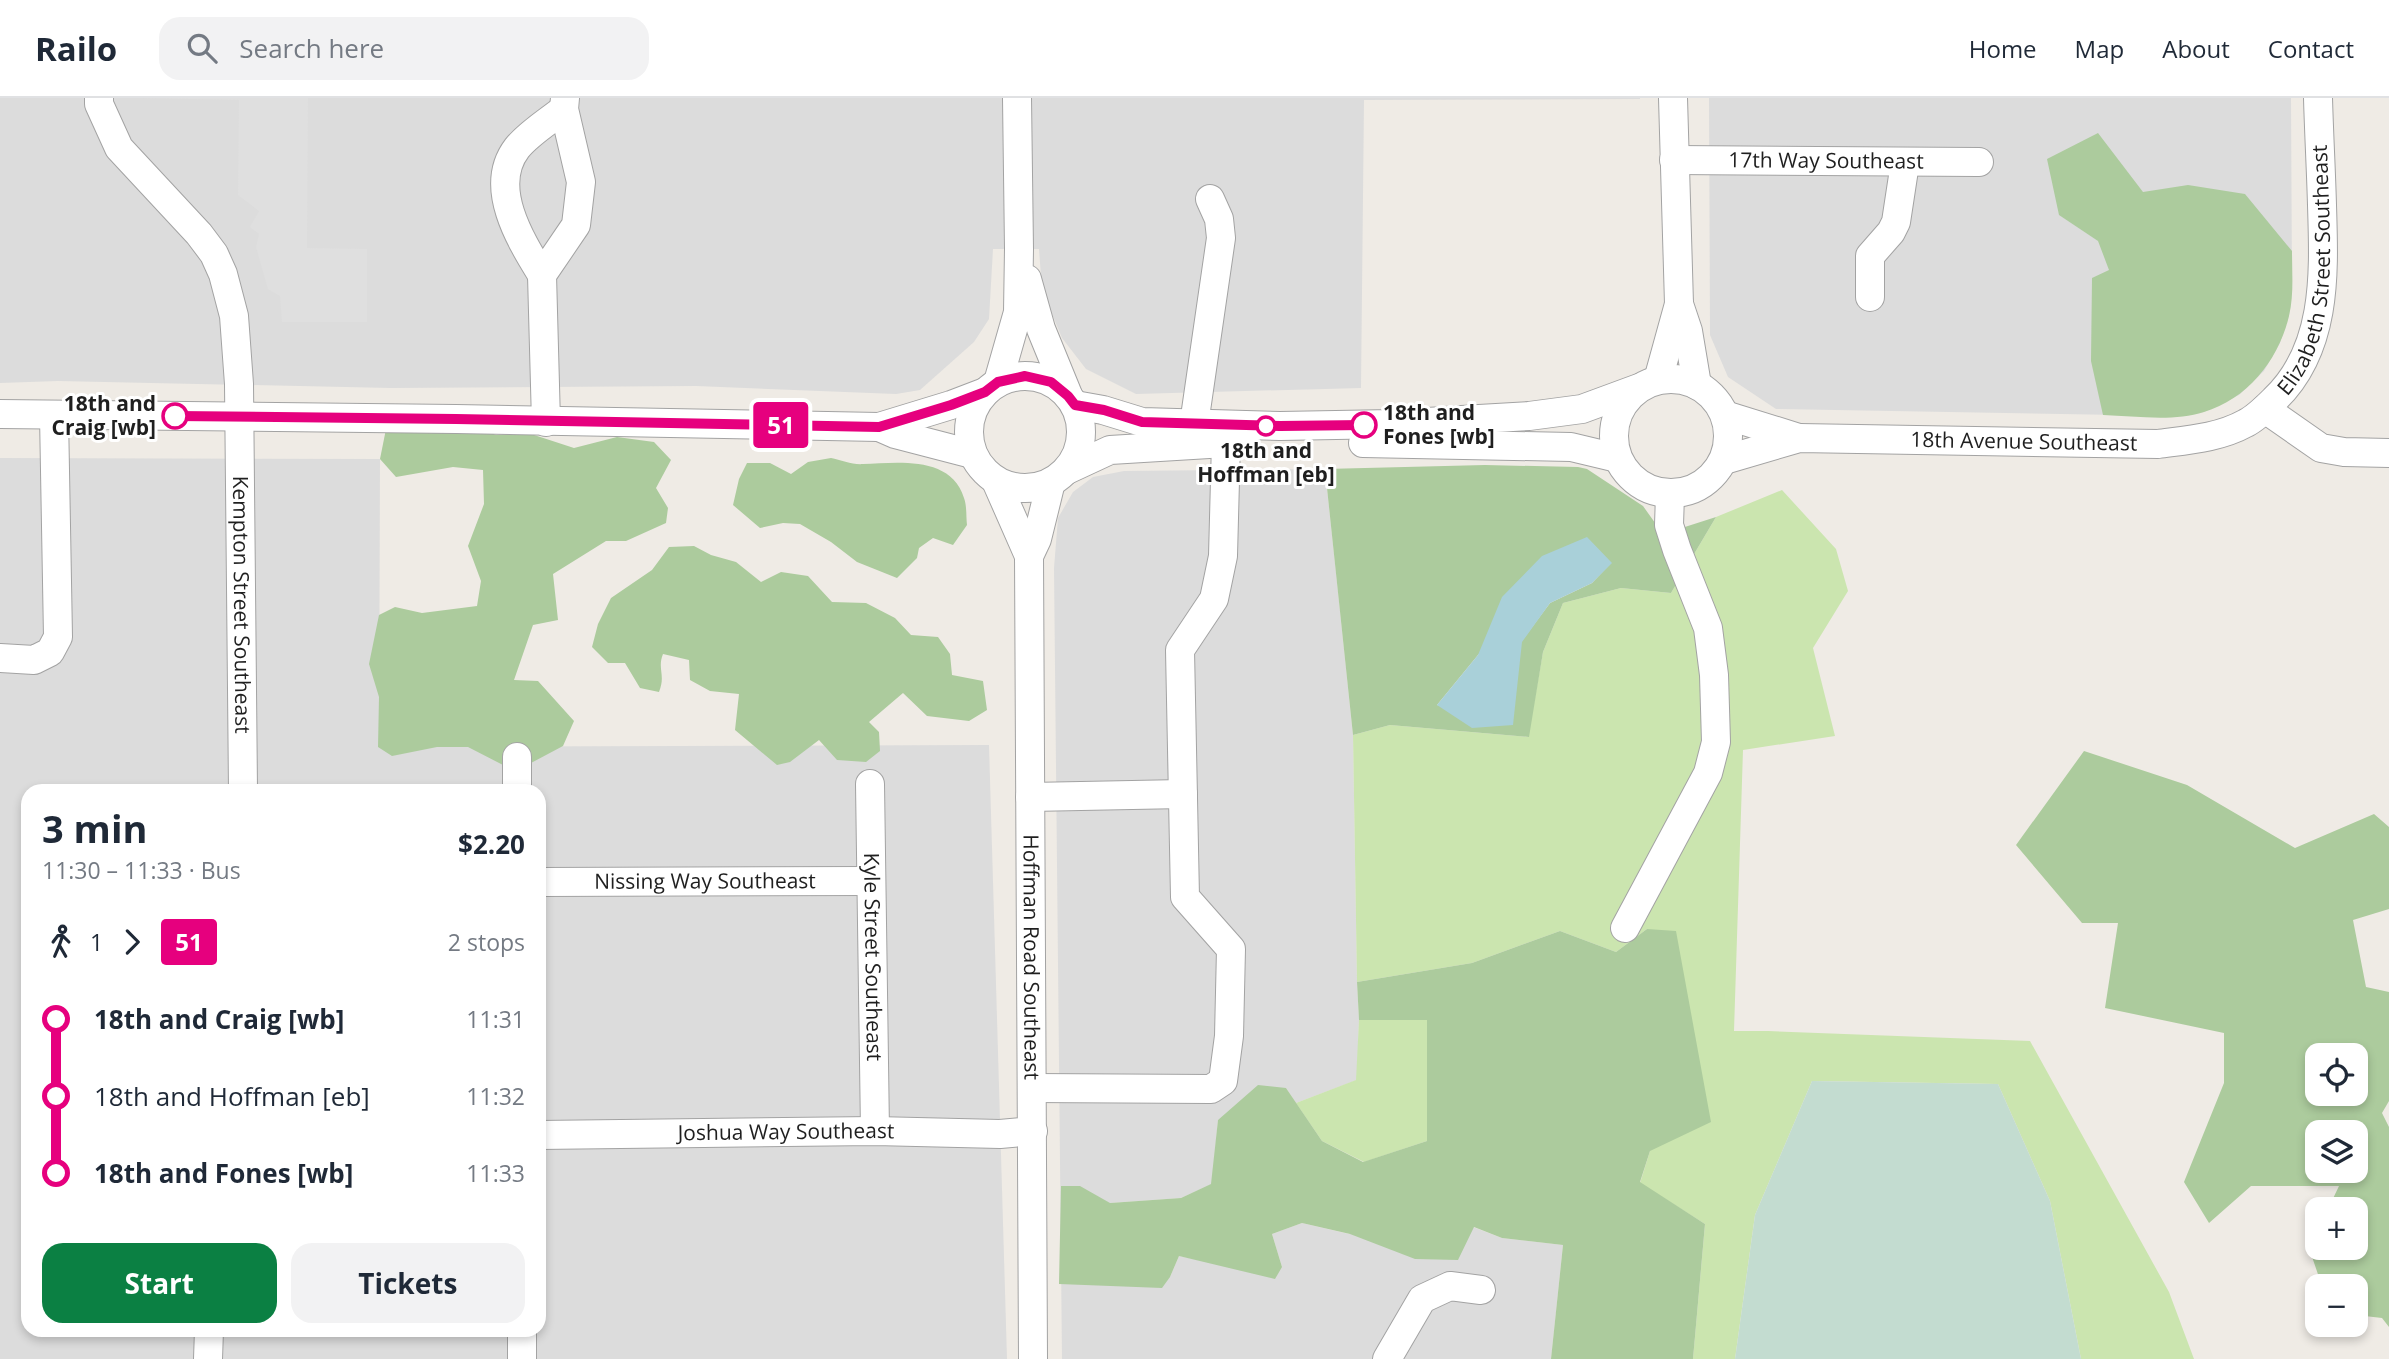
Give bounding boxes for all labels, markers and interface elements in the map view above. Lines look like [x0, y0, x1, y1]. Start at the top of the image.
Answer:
search box [159, 17, 649, 80]
text: Railo [35, 26, 117, 71]
icon: search [183, 29, 221, 67]
text: Search here [239, 30, 384, 66]
text: Home [1969, 32, 2037, 65]
text: Map [2075, 32, 2124, 65]
text: About [2162, 32, 2230, 65]
text: Contact [2268, 32, 2354, 65]
street label: Elizabeth Street Southeast [2270, 144, 2336, 401]
street label: 17th Way Southeast [1728, 145, 1924, 175]
place label: 18th and Craig [wb] [52, 389, 156, 441]
place label: 18th and Fones [wb] [1383, 398, 1495, 450]
line badge: 51 [750, 402, 812, 448]
marker: 18th and Craig [wb] [162, 403, 188, 429]
text: 51 [767, 408, 795, 441]
marker: 18th and Fones [wb] [1351, 412, 1377, 438]
marker: 18th and Hoffman [eb] [1256, 416, 1276, 436]
street label: 18th Avenue Southeast [1910, 425, 2138, 457]
place label: 18th and Hoffman [eb] [1197, 436, 1335, 488]
street label: Kempton Street Southeast [227, 475, 257, 734]
text: 3 min [42, 802, 147, 854]
text: $2.20 [458, 826, 525, 862]
street label: Hoffman Road Southeast [1017, 834, 1047, 1080]
street label: Kyle Street Southeast [858, 852, 889, 1061]
text: 11:30 – 11:33 · Bus [42, 854, 241, 886]
street label: Nissing Way Southeast [594, 866, 816, 895]
icon: walk [42, 923, 80, 961]
icon: forward [113, 923, 151, 961]
text: 51 [175, 925, 203, 958]
text: 1 [90, 926, 103, 958]
text: 2 stops [448, 926, 525, 958]
text: 18th and Craig [wb] [94, 1001, 344, 1037]
text: 11:31 [466, 1003, 525, 1035]
map controls [2305, 1043, 2368, 1337]
button: locate [2305, 1043, 2368, 1106]
text: 18th and Hoffman [eb] [94, 1078, 370, 1114]
text: 11:32 [466, 1080, 525, 1112]
street label: Joshua Way Southeast [675, 1116, 895, 1146]
button: layers [2305, 1120, 2368, 1183]
text: 18th and Fones [wb] [94, 1155, 353, 1191]
text: 11:33 [466, 1157, 525, 1189]
button: + [2305, 1197, 2368, 1260]
button: Start [42, 1243, 277, 1323]
button: Tickets [291, 1243, 525, 1323]
button: − [2305, 1274, 2368, 1337]

